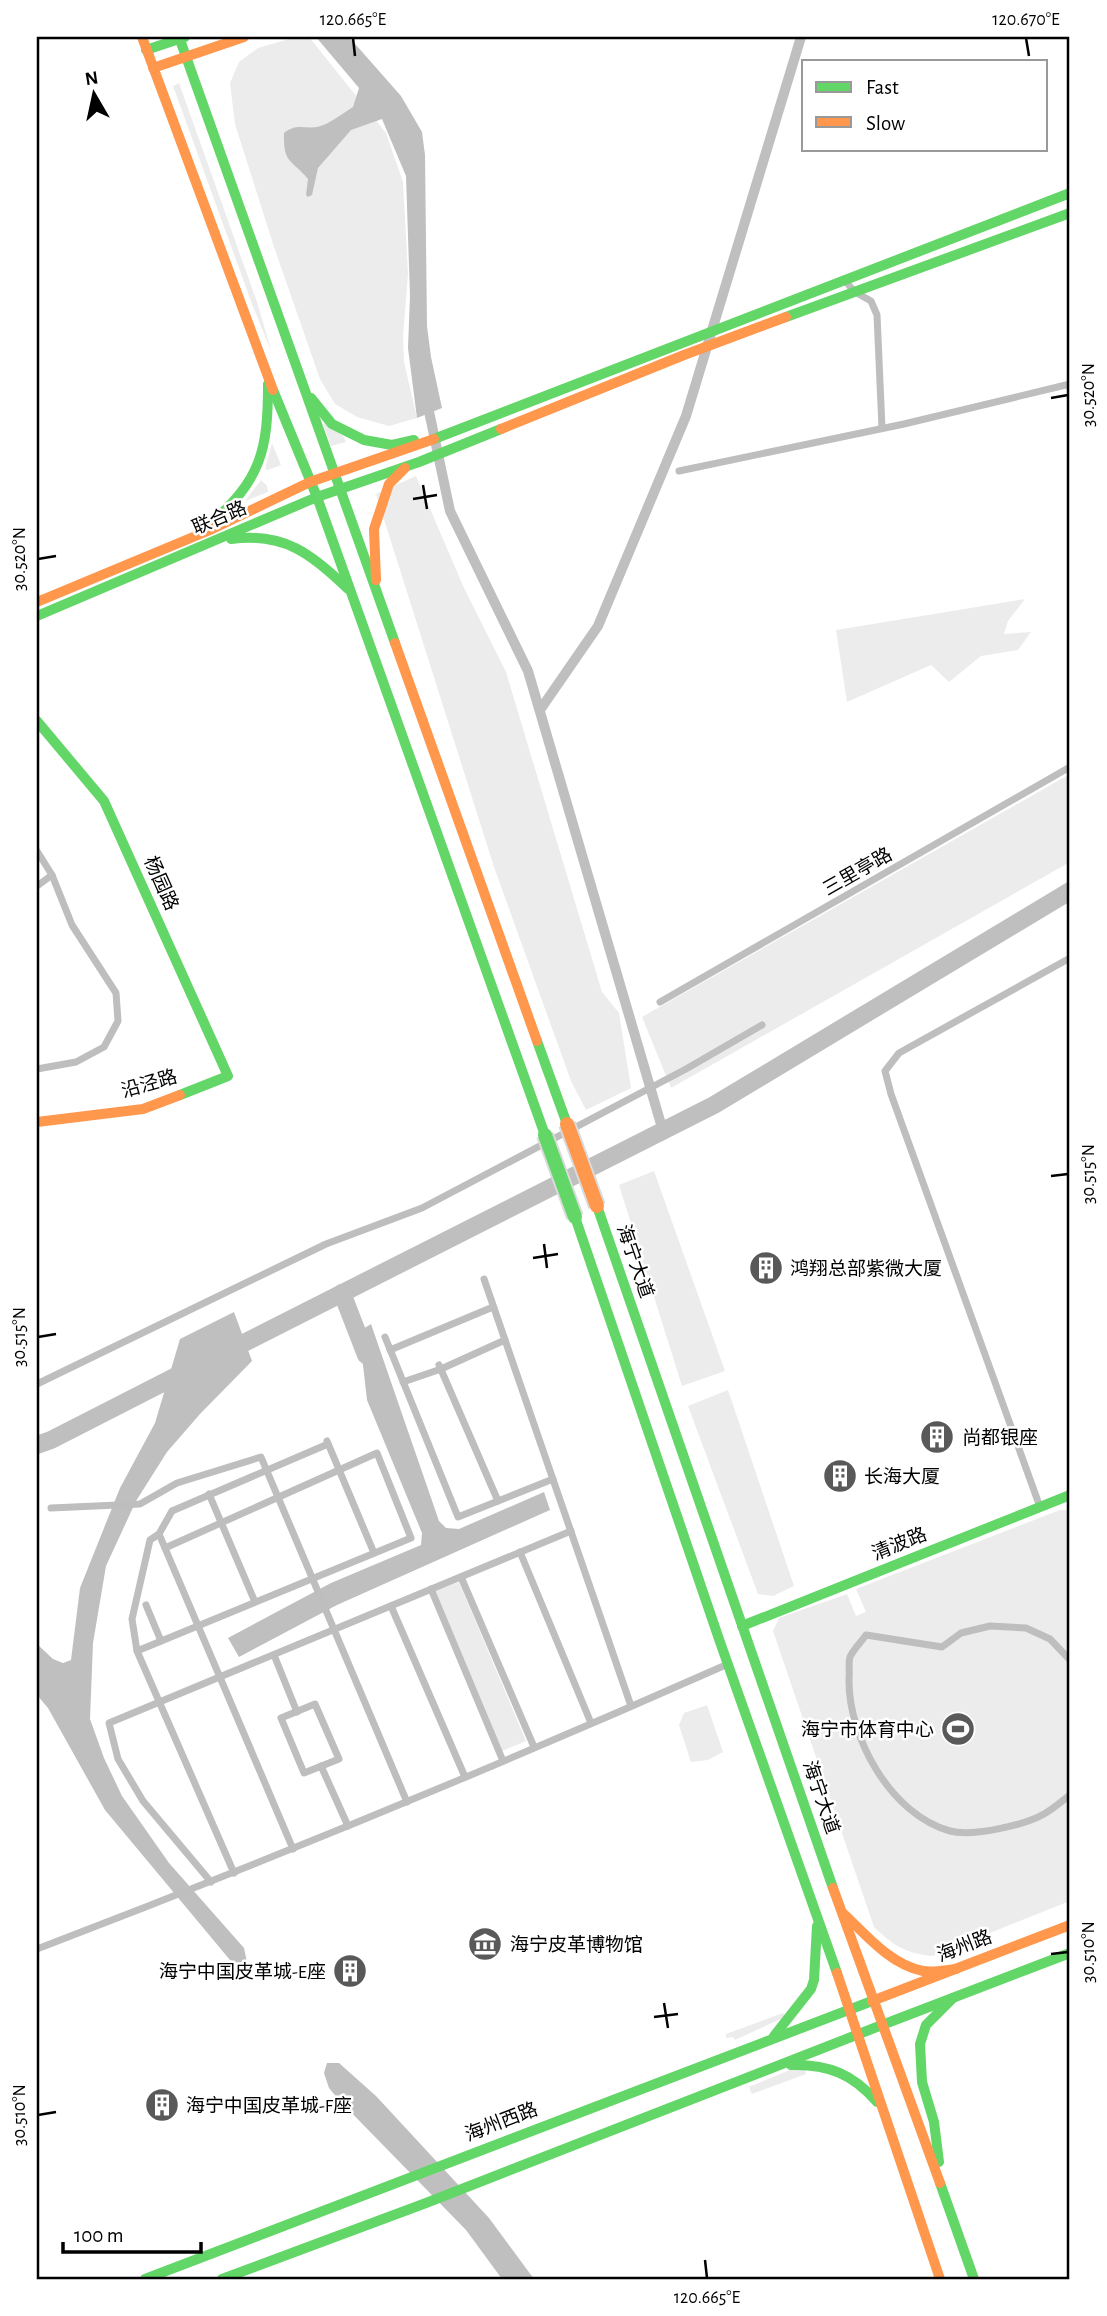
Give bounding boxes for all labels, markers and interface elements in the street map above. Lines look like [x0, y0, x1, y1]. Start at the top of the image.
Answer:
text: 120.665°E [320, 11, 387, 29]
text: 120.670°E [992, 11, 1060, 29]
north arrow [60, 60, 130, 130]
legend [802, 60, 1048, 150]
text: N [84, 68, 100, 89]
text: Fast [866, 77, 899, 98]
text: Slow [866, 113, 905, 134]
text: 30.520°N [1080, 363, 1098, 427]
street label: 联合路 [189, 497, 250, 538]
text: 30.520°N [11, 527, 29, 591]
street label: 三里亭路 [820, 844, 895, 900]
street label: 杨园路 [140, 853, 182, 914]
street label: 沿泾路 [119, 1066, 179, 1101]
text: 30.515°N [1080, 1144, 1098, 1204]
street label: 海宁大道 [613, 1222, 658, 1301]
building icon: 鸿翔总部紫微大厦 [747, 1249, 785, 1287]
place label: 鸿翔总部紫微大厦 [790, 1258, 942, 1279]
text: 30.515°N [11, 1307, 29, 1367]
building icon: 尚都银座 [918, 1418, 956, 1456]
place label: 尚都银座 [962, 1427, 1038, 1448]
building icon: 长海大厦 [821, 1457, 859, 1495]
place label: 长海大厦 [864, 1466, 940, 1487]
street label: 清波路 [869, 1524, 930, 1564]
sports icon: 海宁市体育中心 [939, 1710, 977, 1748]
place label: 海宁市体育中心 [801, 1719, 934, 1740]
street label: 海宁大道 [799, 1758, 844, 1837]
text: 30.510°N [1080, 1921, 1098, 1983]
museum icon: 海宁皮革博物馆 [466, 1925, 504, 1963]
street label: 海州路 [934, 1925, 995, 1965]
place label: 海宁皮革博物馆 [510, 1934, 643, 1955]
building icon: 海宁中国皮革城-E座 [331, 1952, 369, 1990]
place label: 海宁中国皮革城-E座 [159, 1961, 326, 1982]
text: 30.510°N [11, 2084, 29, 2146]
building icon: 海宁中国皮革城-F座 [143, 2086, 181, 2124]
place label: 海宁中国皮革城-F座 [186, 2095, 352, 2116]
street label: 海州西路 [462, 2098, 540, 2145]
scale bar [63, 2211, 201, 2255]
text: 100 m [74, 2225, 124, 2246]
text: 120.665°E [674, 2289, 741, 2307]

